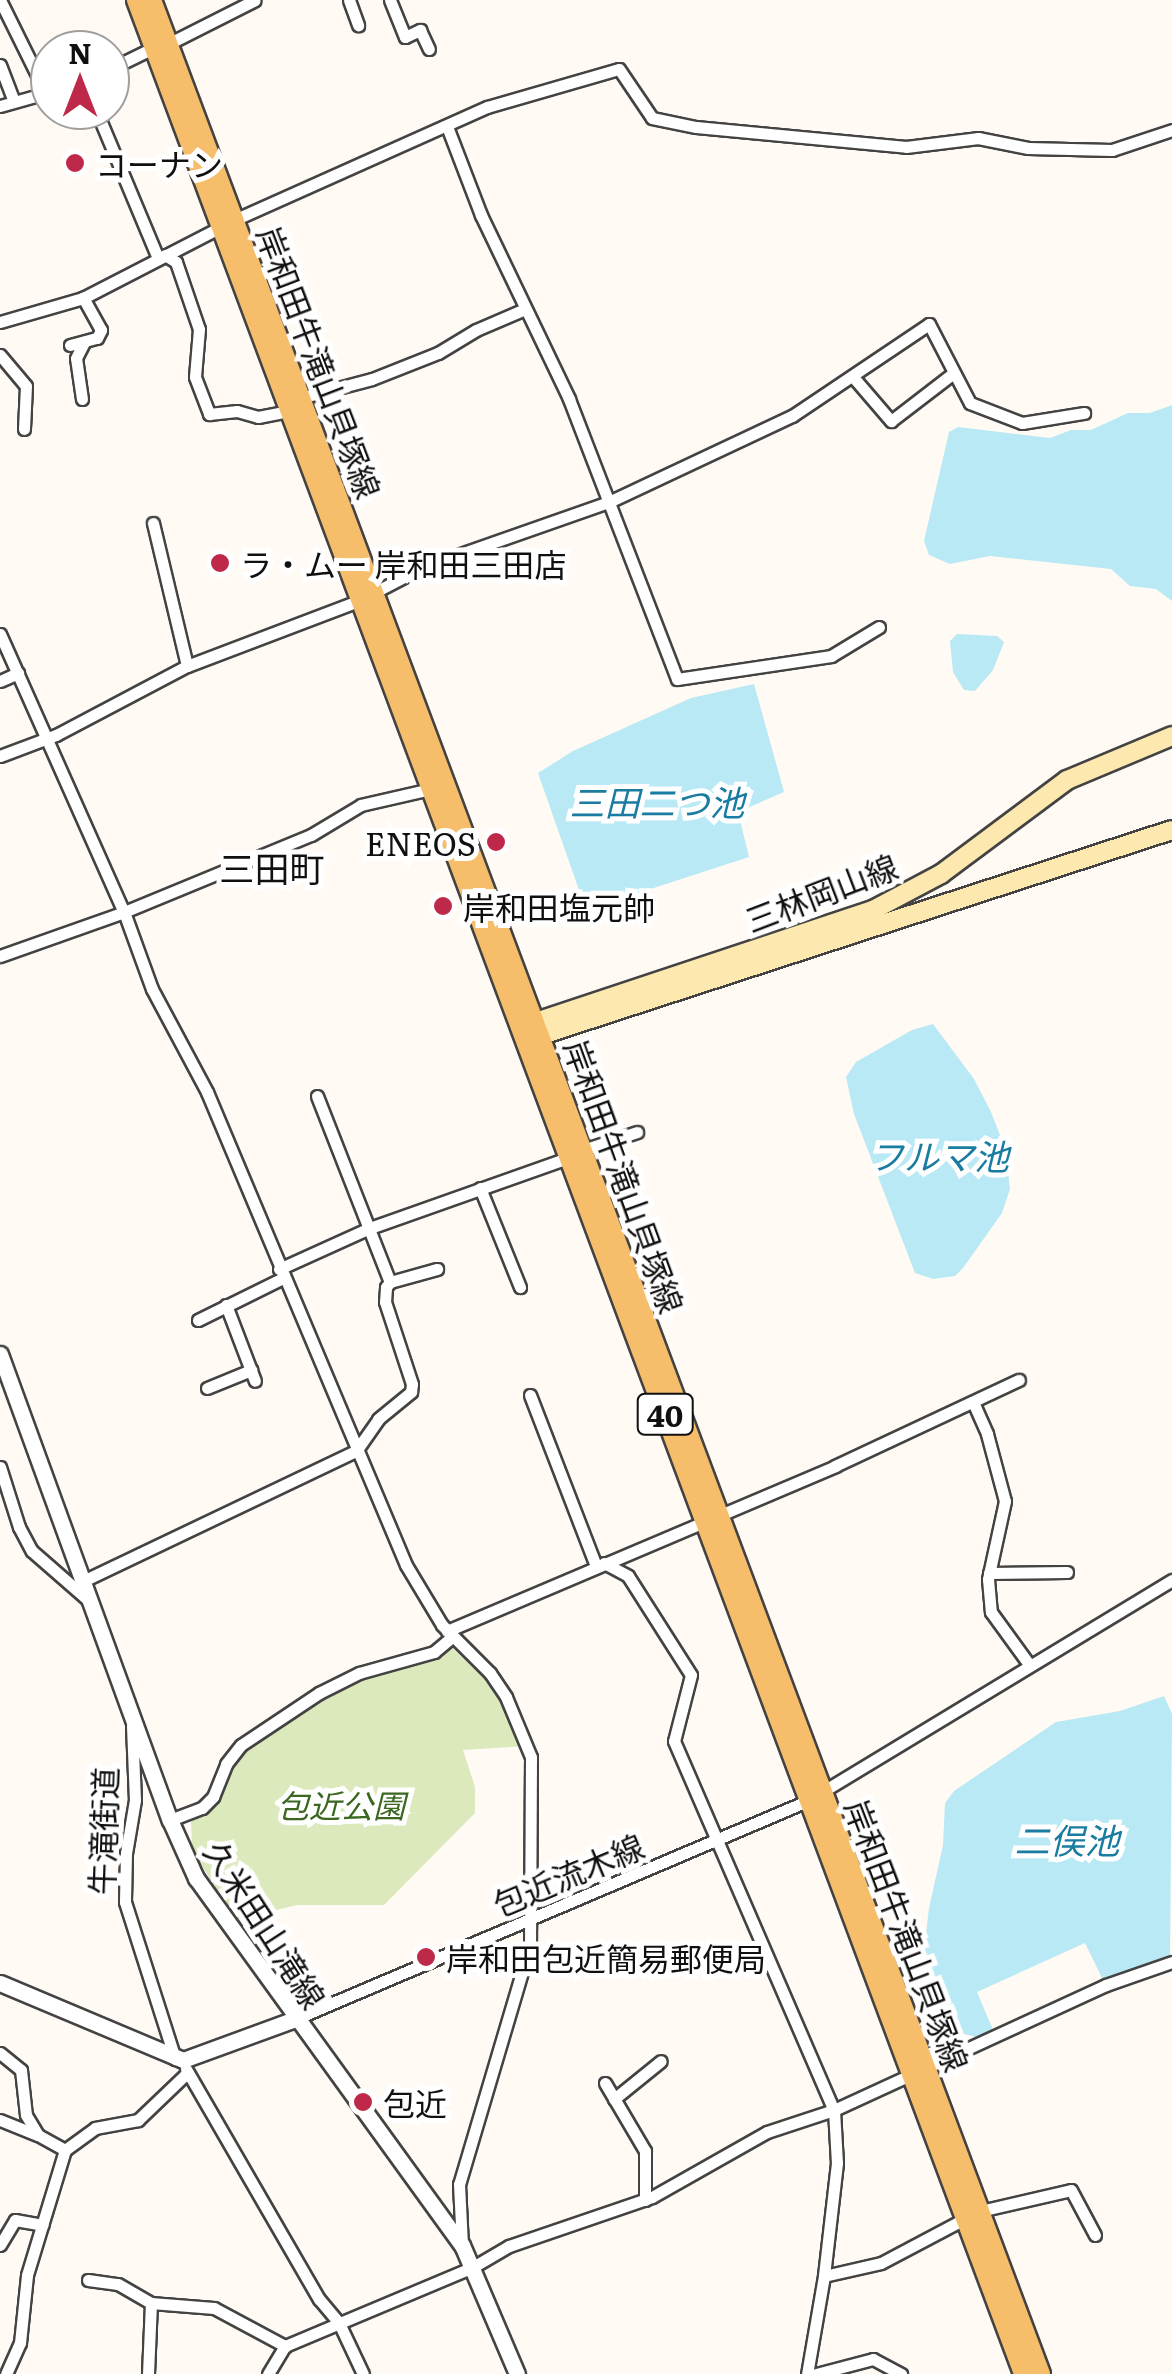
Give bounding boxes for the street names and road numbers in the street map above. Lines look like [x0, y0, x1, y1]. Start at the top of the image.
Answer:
street label: 岸和田牛滝山貝塚線 [250, 221, 390, 503]
street label: 三林岡山線 [739, 845, 903, 939]
street label: 岸和田牛滝山貝塚線 [558, 1034, 692, 1318]
road number: 40 [635, 1389, 695, 1439]
street label: 牛滝街道 [81, 1766, 123, 1896]
street label: 岸和田牛滝山貝塚線 [838, 1794, 978, 2076]
street label: 包近流木線 [487, 1825, 649, 1923]
street label: 久米田山滝線 [198, 1833, 334, 2015]

